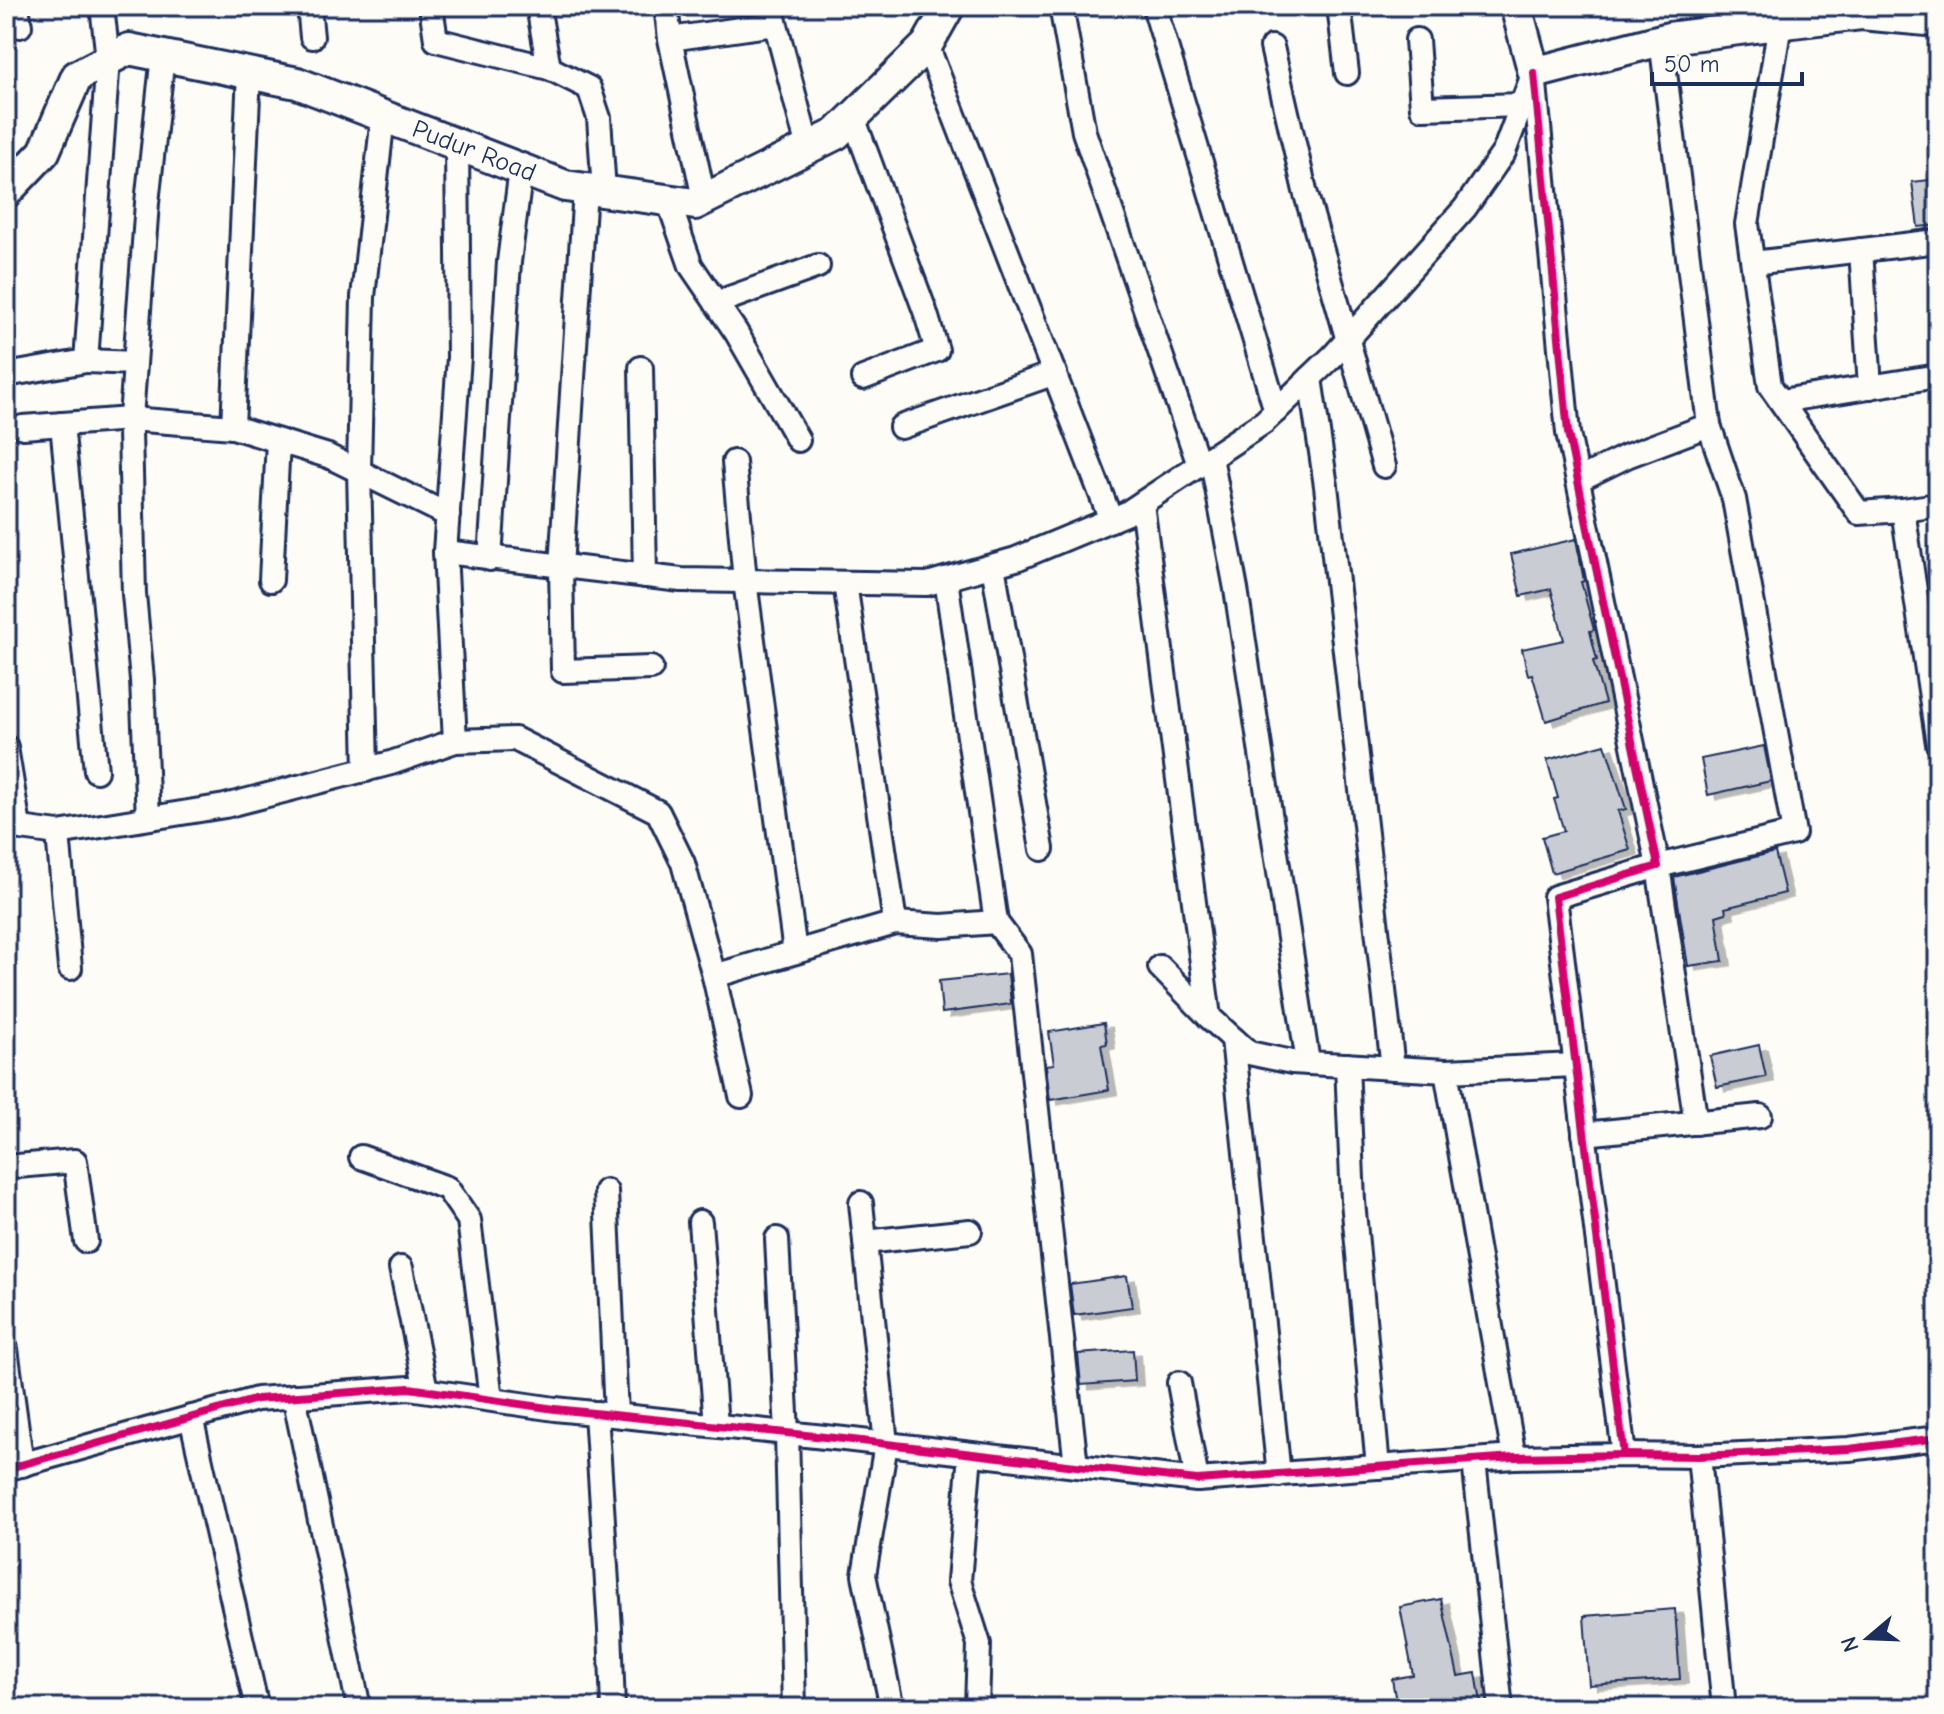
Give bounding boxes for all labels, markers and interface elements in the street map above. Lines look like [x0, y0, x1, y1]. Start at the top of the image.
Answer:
scale bar [1652, 36, 1802, 86]
text: 50 m [1664, 50, 1720, 78]
street label: Pudur Road [408, 114, 540, 188]
north arrow [1828, 1598, 1908, 1678]
text: N [1835, 1633, 1865, 1655]

